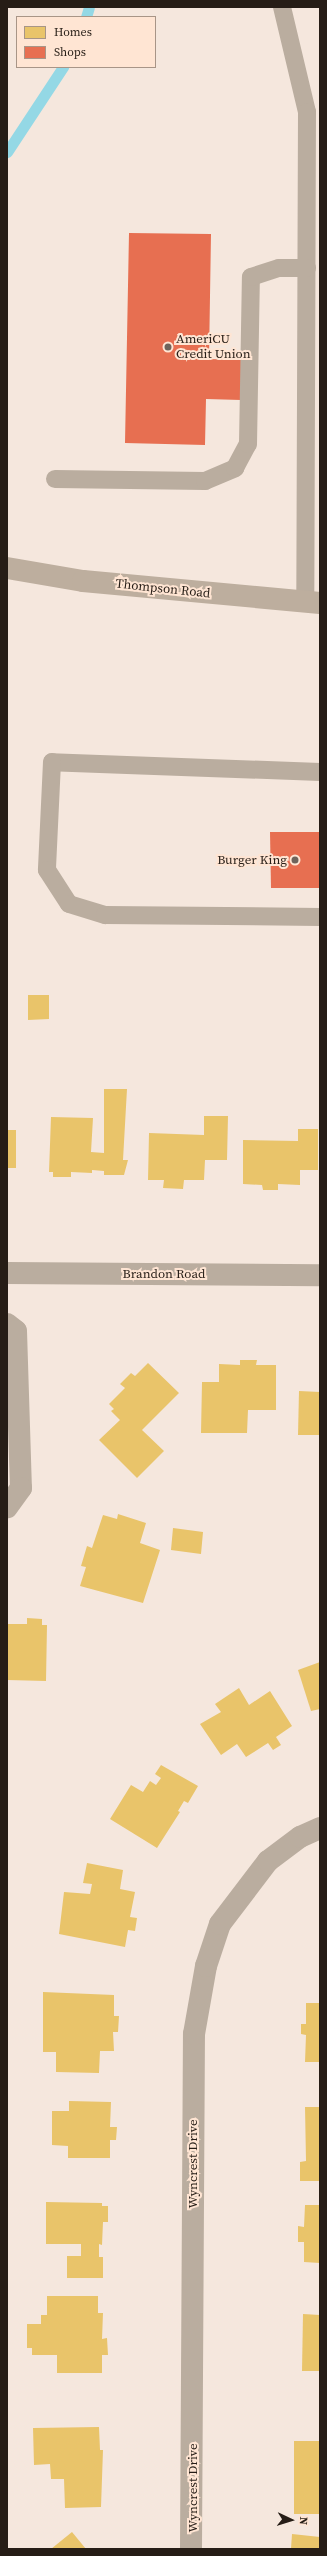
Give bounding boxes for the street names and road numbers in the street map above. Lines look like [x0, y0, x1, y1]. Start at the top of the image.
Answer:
street label: Thompson Road [115, 576, 211, 602]
street label: Brandon Road [123, 1266, 205, 1282]
street label: Wyncrest Drive [185, 2119, 201, 2209]
street label: Wyncrest Drive [185, 2443, 201, 2533]

